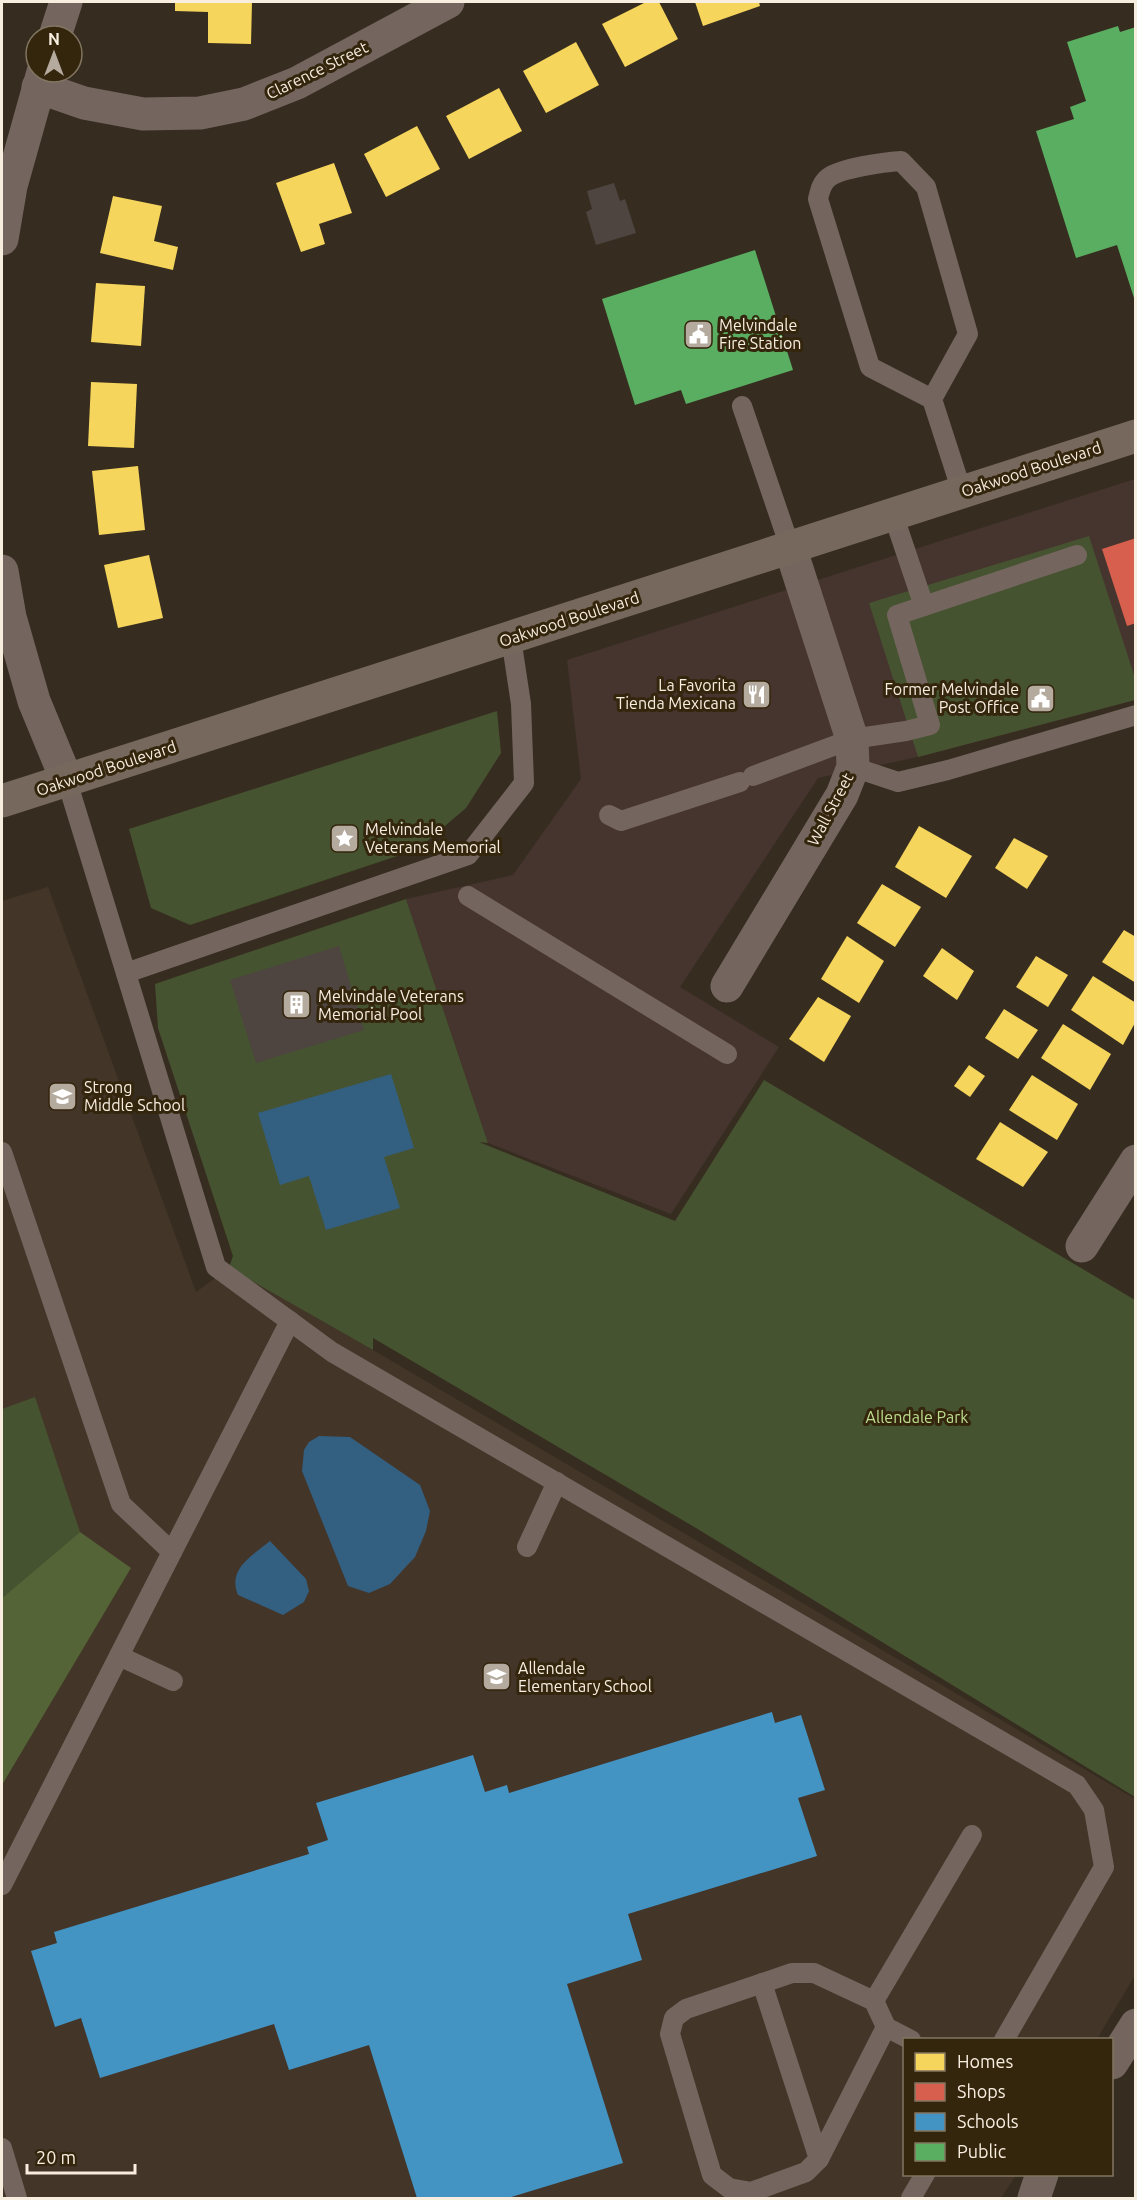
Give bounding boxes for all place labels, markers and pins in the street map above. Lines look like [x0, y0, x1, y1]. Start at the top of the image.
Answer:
place label: Melvindale Fire Station [719, 316, 801, 352]
public building icon: Melvindale Fire Station [682, 318, 714, 350]
place label: La Favorita Tienda Mexicana [616, 676, 736, 712]
restaurant icon: La Favorita Tienda Mexicana [741, 678, 773, 710]
place label: Former Melvindale Post Office [884, 680, 1019, 716]
public building icon: Former Melvindale Post Office [1024, 682, 1056, 714]
place label: Melvindale Veterans Memorial [365, 820, 501, 856]
place icon: Melvindale Veterans Memorial [328, 822, 360, 854]
place label: Melvindale Veterans Memorial Pool [318, 987, 464, 1023]
building icon: Melvindale Veterans Memorial Pool [281, 989, 313, 1021]
place label: Strong Middle School [84, 1078, 185, 1114]
school or university icon: Strong Middle School [47, 1080, 79, 1112]
place label: Allendale Elementary School [518, 1659, 652, 1695]
school or university icon: Allendale Elementary School [481, 1661, 513, 1693]

